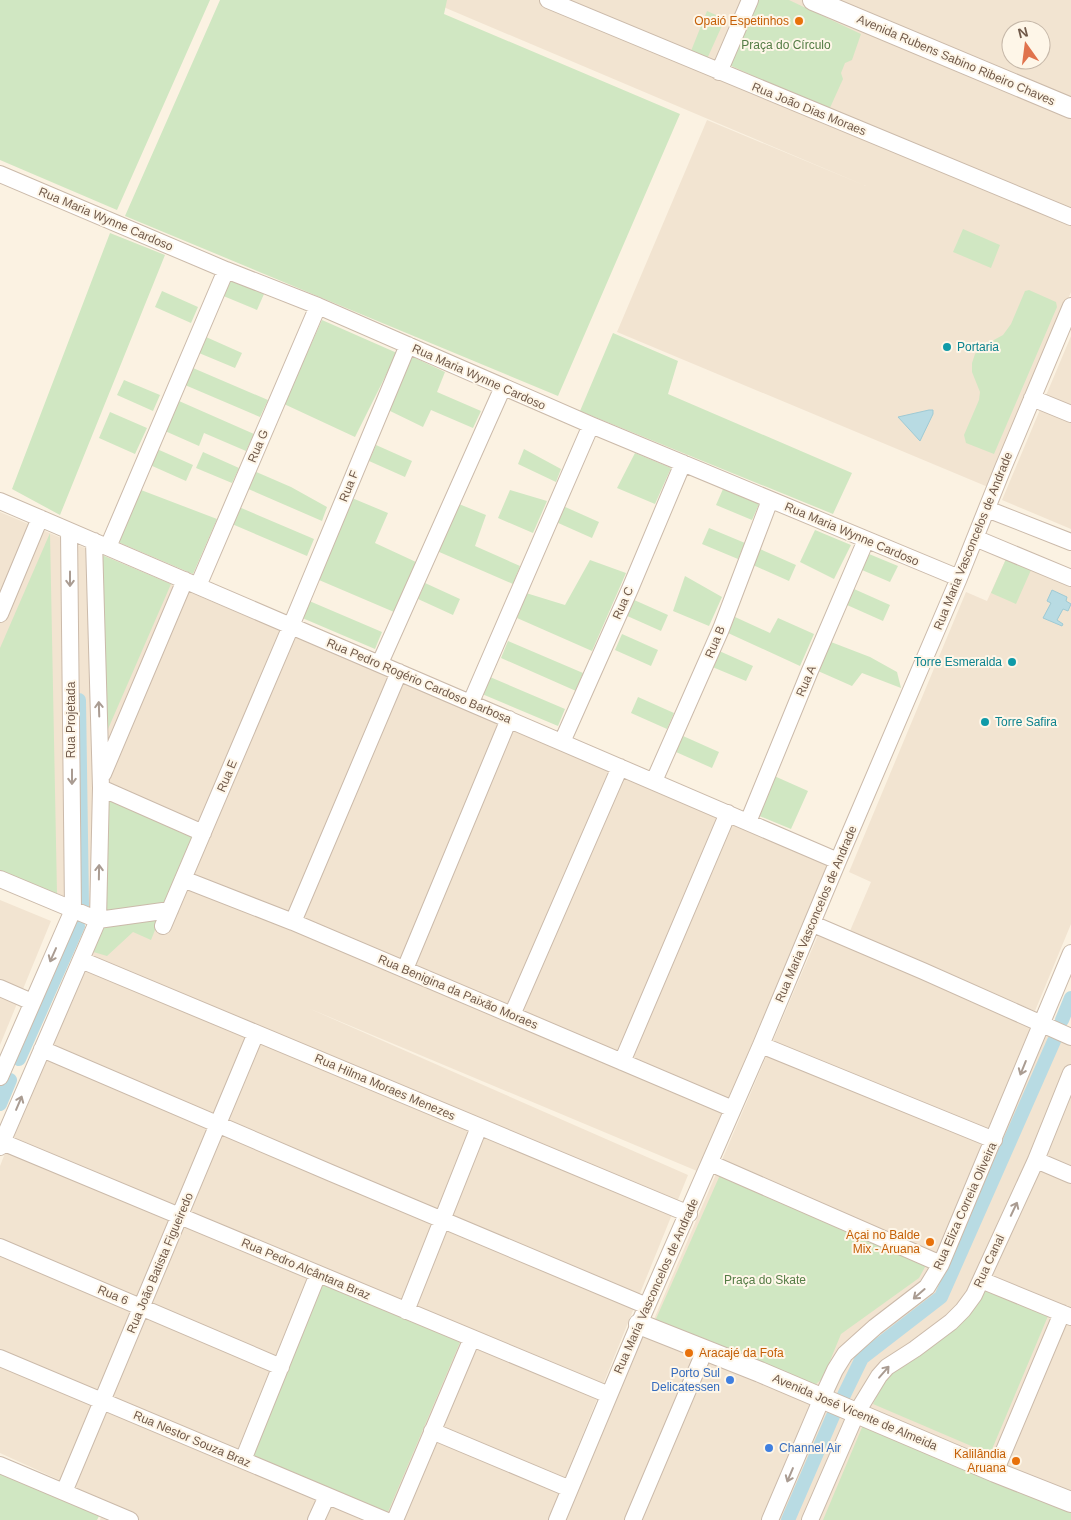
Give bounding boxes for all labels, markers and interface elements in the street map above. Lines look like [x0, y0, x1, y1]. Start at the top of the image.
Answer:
street label: Avenida Rubens Sabino Ribeiro Chaves [855, 12, 1057, 108]
place label: Opaió Espetinhos [694, 14, 789, 28]
marker: Opaió Espetinhos [793, 15, 805, 27]
north arrow [1001, 20, 1051, 70]
text: N [1016, 23, 1030, 41]
park label: Praça do Círculo [741, 38, 831, 52]
street label: Rua João Dias Moraes [750, 80, 868, 138]
street label: Rua Maria Wynne Cardoso [37, 184, 176, 254]
place label: Portaria [957, 340, 999, 354]
street label: Rua Maria Wynne Cardoso [410, 341, 548, 413]
marker: Portaria [941, 341, 953, 353]
street label: Rua G [245, 427, 271, 465]
street label: Rua Maria Vasconcelos de Andrade [931, 450, 1015, 632]
street label: Rua F [336, 468, 362, 504]
street label: Rua Maria Wynne Cardoso [783, 499, 922, 569]
one-way arrow [65, 571, 75, 587]
street label: Rua C [610, 584, 636, 621]
street label: Rua B [702, 624, 728, 660]
street label: Rua Pedro Rogério Cardoso Barbosa [324, 636, 514, 727]
place label: Torre Esmeralda [914, 655, 1002, 669]
marker: Torre Esmeralda [1006, 656, 1018, 668]
street label: Rua A [793, 663, 819, 699]
street label: Rua Projetada [64, 681, 78, 758]
one-way arrow [94, 702, 103, 718]
place label: Torre Safira [995, 715, 1057, 729]
marker: Torre Safira [979, 716, 991, 728]
street label: Rua E [214, 758, 240, 794]
one-way arrow [67, 769, 76, 785]
street label: Rua Maria Vasconcelos de Andrade [772, 823, 860, 1004]
one-way arrow [94, 864, 104, 880]
one-way arrow [47, 947, 57, 962]
street label: Rua Benigina da Paixão Moraes [376, 952, 540, 1032]
street label: Rua Hilma Moraes Menezes [313, 1051, 457, 1123]
one-way arrow [1018, 1060, 1028, 1075]
one-way arrow [15, 1096, 25, 1111]
street label: Rua Eliza Correia Oliveira [931, 1140, 1000, 1272]
street label: Rua João Batista Figueiredo [124, 1190, 196, 1335]
street label: Rua Maria Vasconcelos de Andrade [611, 1196, 701, 1376]
one-way arrow [1010, 1202, 1019, 1217]
place label: Açai no Balde Mix - Aruana [846, 1228, 920, 1256]
street label: Rua Canal [971, 1232, 1007, 1290]
street label: Rua Pedro Alcântara Braz [239, 1235, 373, 1303]
marker: Açai no Balde Mix - Aruana [924, 1236, 936, 1248]
park label: Praça do Skate [724, 1273, 806, 1287]
street label: Rua 6 [96, 1282, 131, 1308]
one-way arrow [912, 1288, 925, 1299]
place label: Aracajé da Fofa [699, 1346, 784, 1360]
marker: Aracajé da Fofa [683, 1347, 695, 1359]
one-way arrow [878, 1365, 889, 1378]
place label: Porto Sul Delicatessen [651, 1366, 720, 1394]
street label: Avenida José Vicente de Almeida [770, 1371, 940, 1453]
marker: Porto Sul Delicatessen [724, 1374, 736, 1386]
street label: Rua Nestor Souza Braz [131, 1408, 253, 1470]
place label: Channel Air [779, 1441, 841, 1455]
marker: Channel Air [763, 1442, 775, 1454]
place label: Kalilândia Aruana [954, 1447, 1006, 1475]
marker: Kalilândia Aruana [1010, 1455, 1022, 1467]
one-way arrow [784, 1467, 794, 1482]

